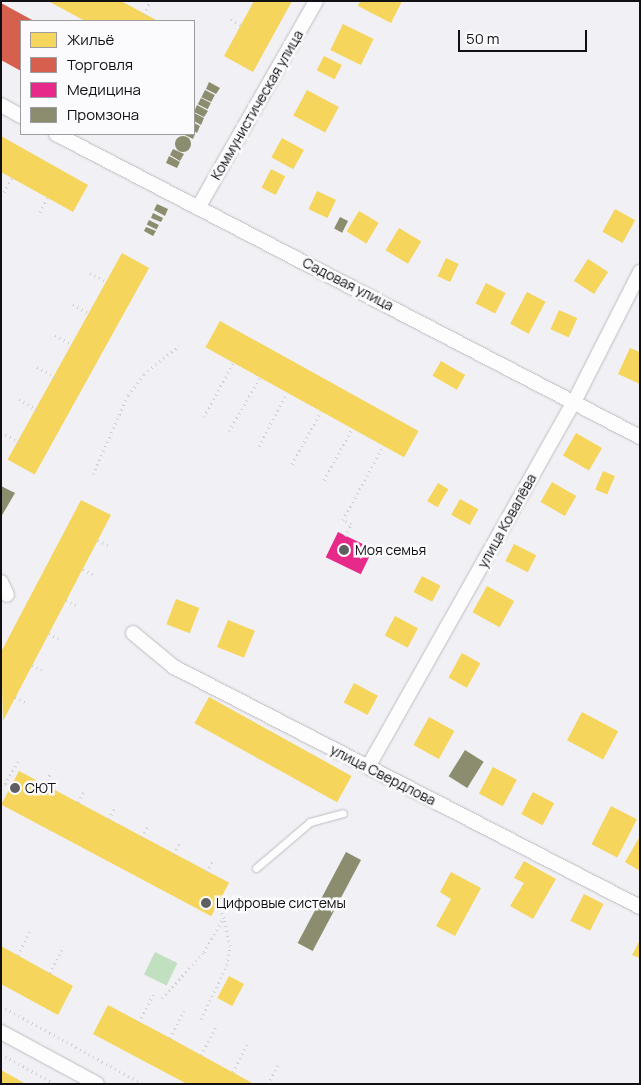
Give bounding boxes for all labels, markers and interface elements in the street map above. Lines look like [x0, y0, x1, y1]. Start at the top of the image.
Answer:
legend [20, 20, 195, 135]
scale bar [461, 20, 590, 52]
street label: Коммунистическая улица [207, 27, 307, 183]
text: 50 m [466, 28, 500, 49]
text: Жильё [67, 29, 114, 50]
text: Торговля [67, 54, 133, 75]
text: Медицина [67, 79, 141, 100]
text: Промзона [67, 104, 139, 125]
street label: Садовая улица [300, 254, 396, 314]
street label: улица Ковалёва [474, 471, 540, 571]
place label: Моя семья [355, 542, 426, 558]
marker: Моя семья [337, 543, 351, 557]
street label: улица Свердлова [327, 741, 439, 809]
place label: СЮТ [25, 780, 56, 796]
marker: СЮТ [9, 782, 21, 794]
place label: Цифровые системы [216, 895, 346, 911]
marker: Цифровые системы [200, 897, 212, 909]

